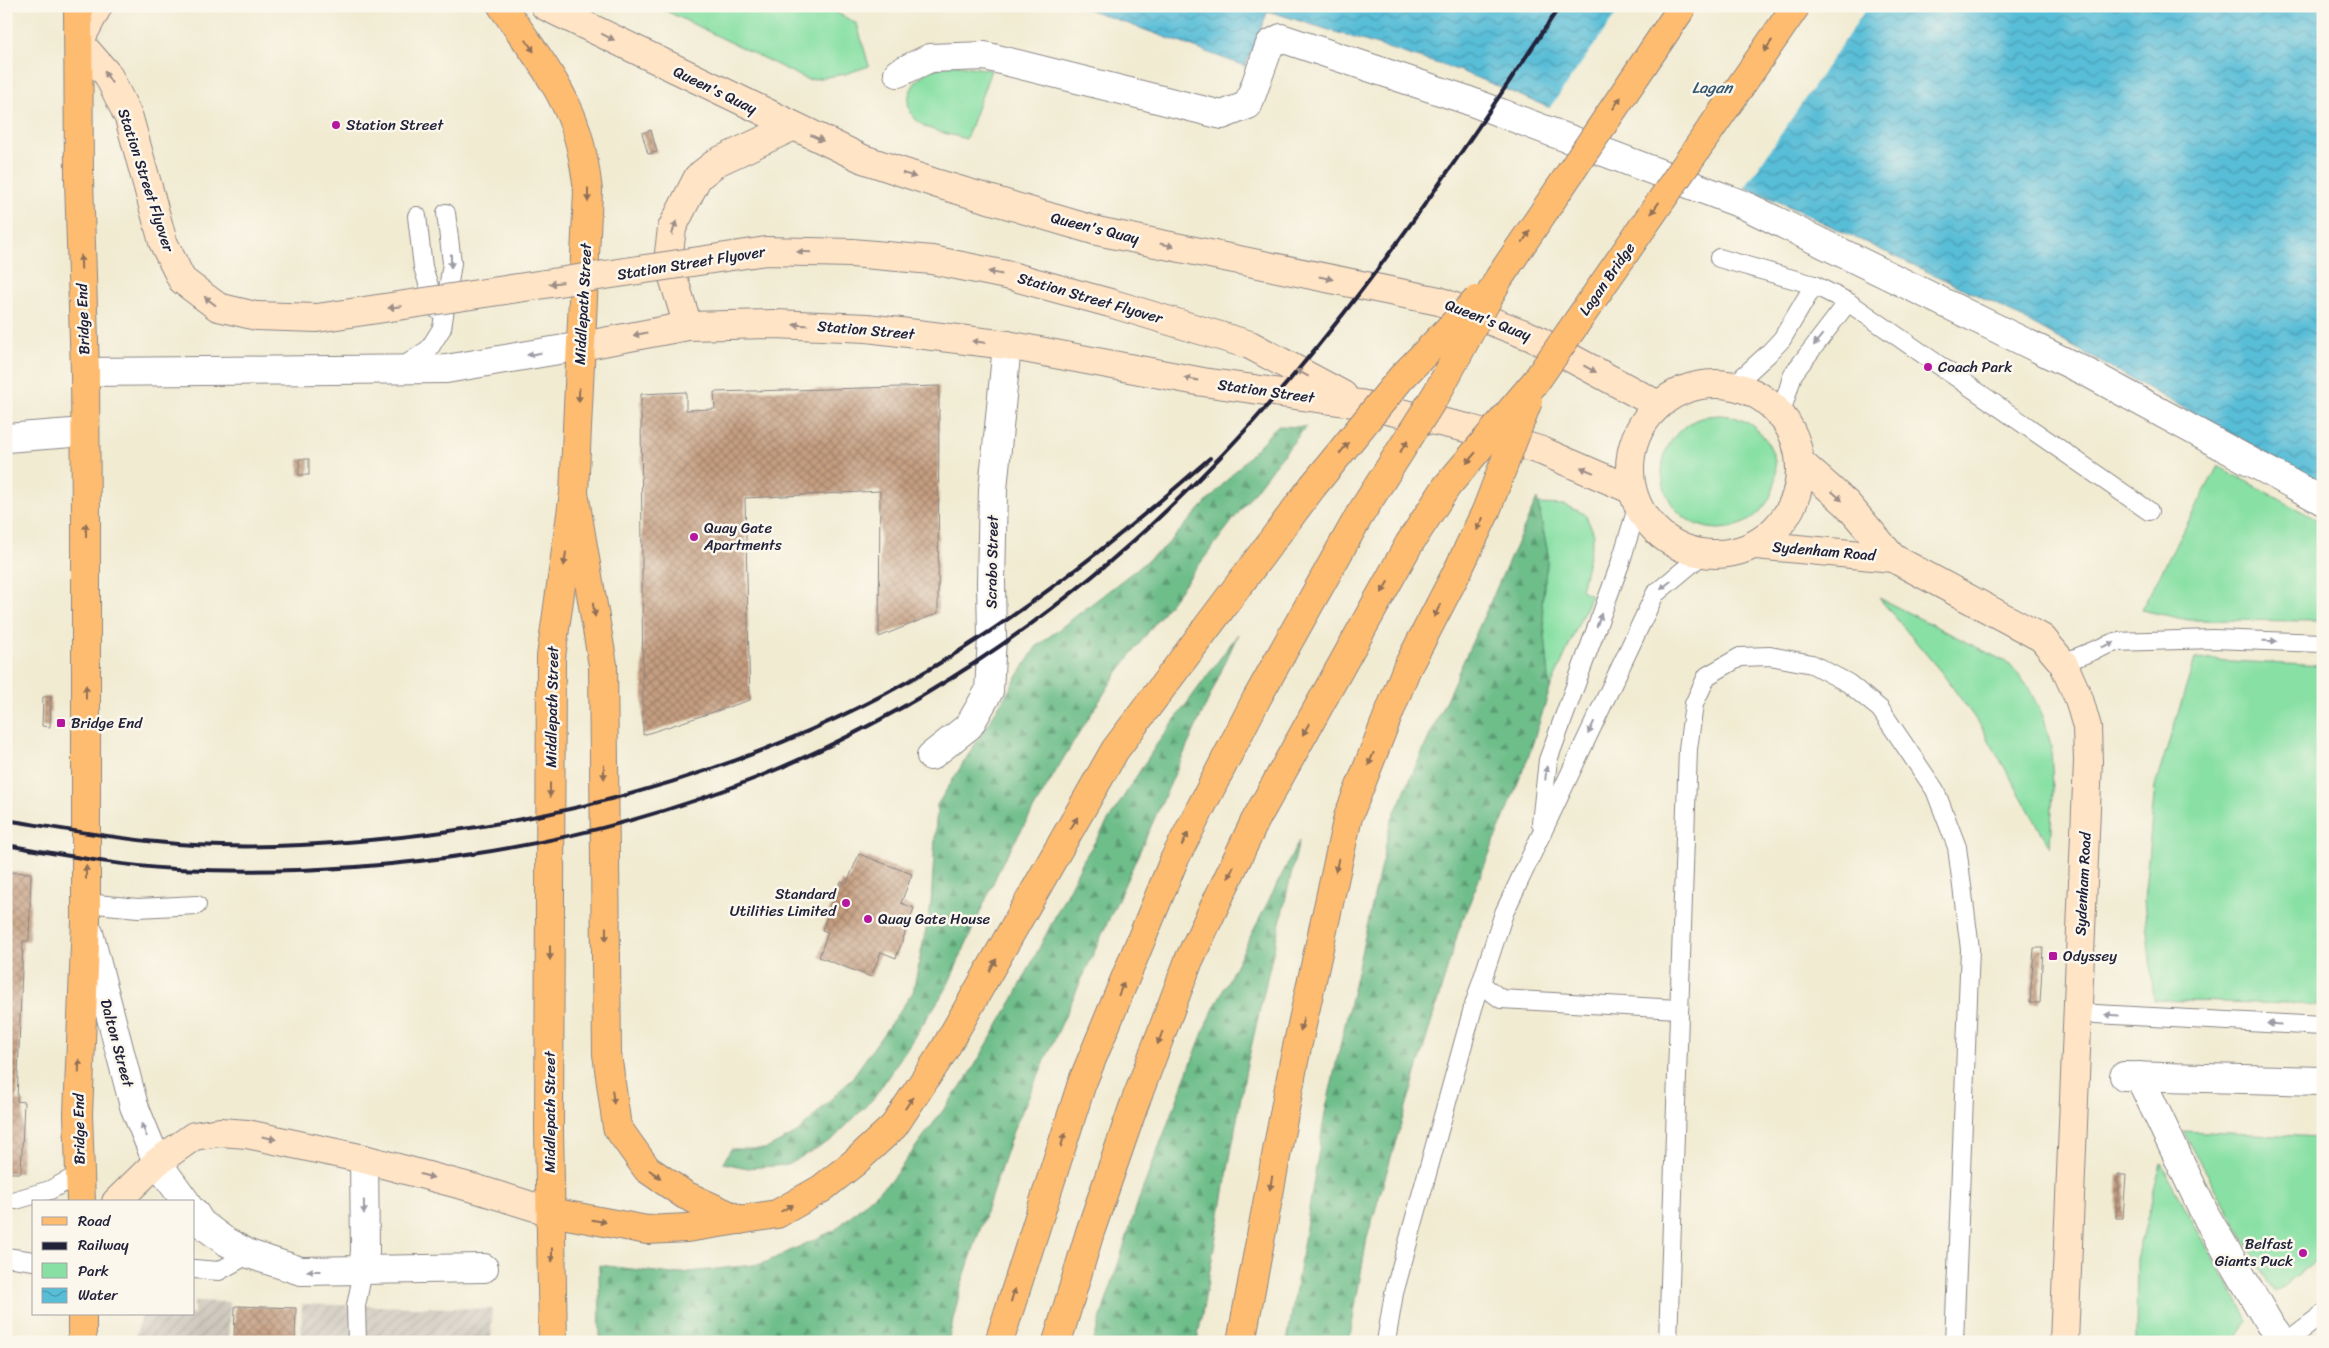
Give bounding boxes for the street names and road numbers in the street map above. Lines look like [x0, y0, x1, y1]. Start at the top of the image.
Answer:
street label: Queen's Quay [669, 59, 762, 122]
street label: Station Street Flyover [111, 105, 182, 256]
street label: Queen's Quay [1048, 204, 1142, 252]
street label: Lagan Bridge [1572, 237, 1642, 321]
street label: Station Street Flyover [615, 238, 768, 288]
street label: Middlepath Street [567, 242, 599, 365]
street label: Station Street Flyover [1014, 265, 1166, 331]
street label: Bridge End [69, 282, 97, 355]
street label: Queen's Quay [1441, 292, 1535, 348]
street label: Station Street [816, 313, 917, 347]
street label: Station Street [1216, 371, 1317, 411]
street label: Scrabo Street [978, 514, 1006, 609]
street label: Sydenham Road [1771, 534, 1878, 569]
street label: Middlepath Street [538, 645, 566, 768]
street label: Sydenham Road [2067, 830, 2099, 936]
street label: Dalton Street [93, 996, 141, 1091]
street label: Middlepath Street [537, 1050, 563, 1173]
street label: Bridge End [65, 1092, 93, 1165]

